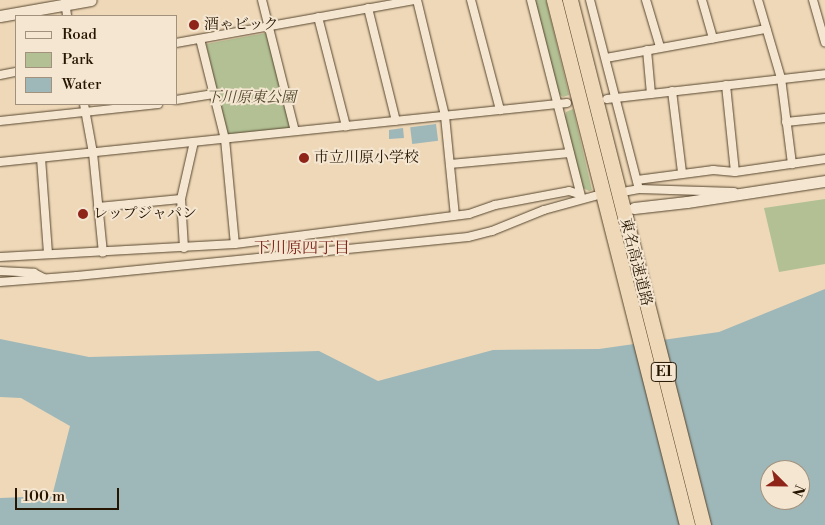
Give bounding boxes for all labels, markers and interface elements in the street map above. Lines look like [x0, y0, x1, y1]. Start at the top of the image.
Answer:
legend [15, 15, 178, 105]
place label: 酒ゃビック [204, 16, 279, 34]
marker: 酒ゃビック [188, 19, 200, 31]
text: Road [62, 25, 97, 44]
text: Park [62, 50, 93, 69]
text: Water [62, 75, 101, 94]
park label: 下川原東公園 [206, 89, 296, 107]
place label: 市立川原小学校 [314, 149, 419, 167]
marker: 市立川原小学校 [298, 152, 310, 164]
place label: レップジャパン [93, 205, 198, 223]
marker: レップジャパン [77, 208, 89, 220]
street label: 東名高速道路 [616, 216, 656, 308]
district label: 下川原四丁目 [254, 238, 350, 258]
road number: E1 [650, 361, 678, 384]
north arrow [760, 460, 810, 510]
scale bar [18, 478, 121, 510]
text: N [787, 482, 808, 499]
text: 100 m [23, 487, 65, 506]

